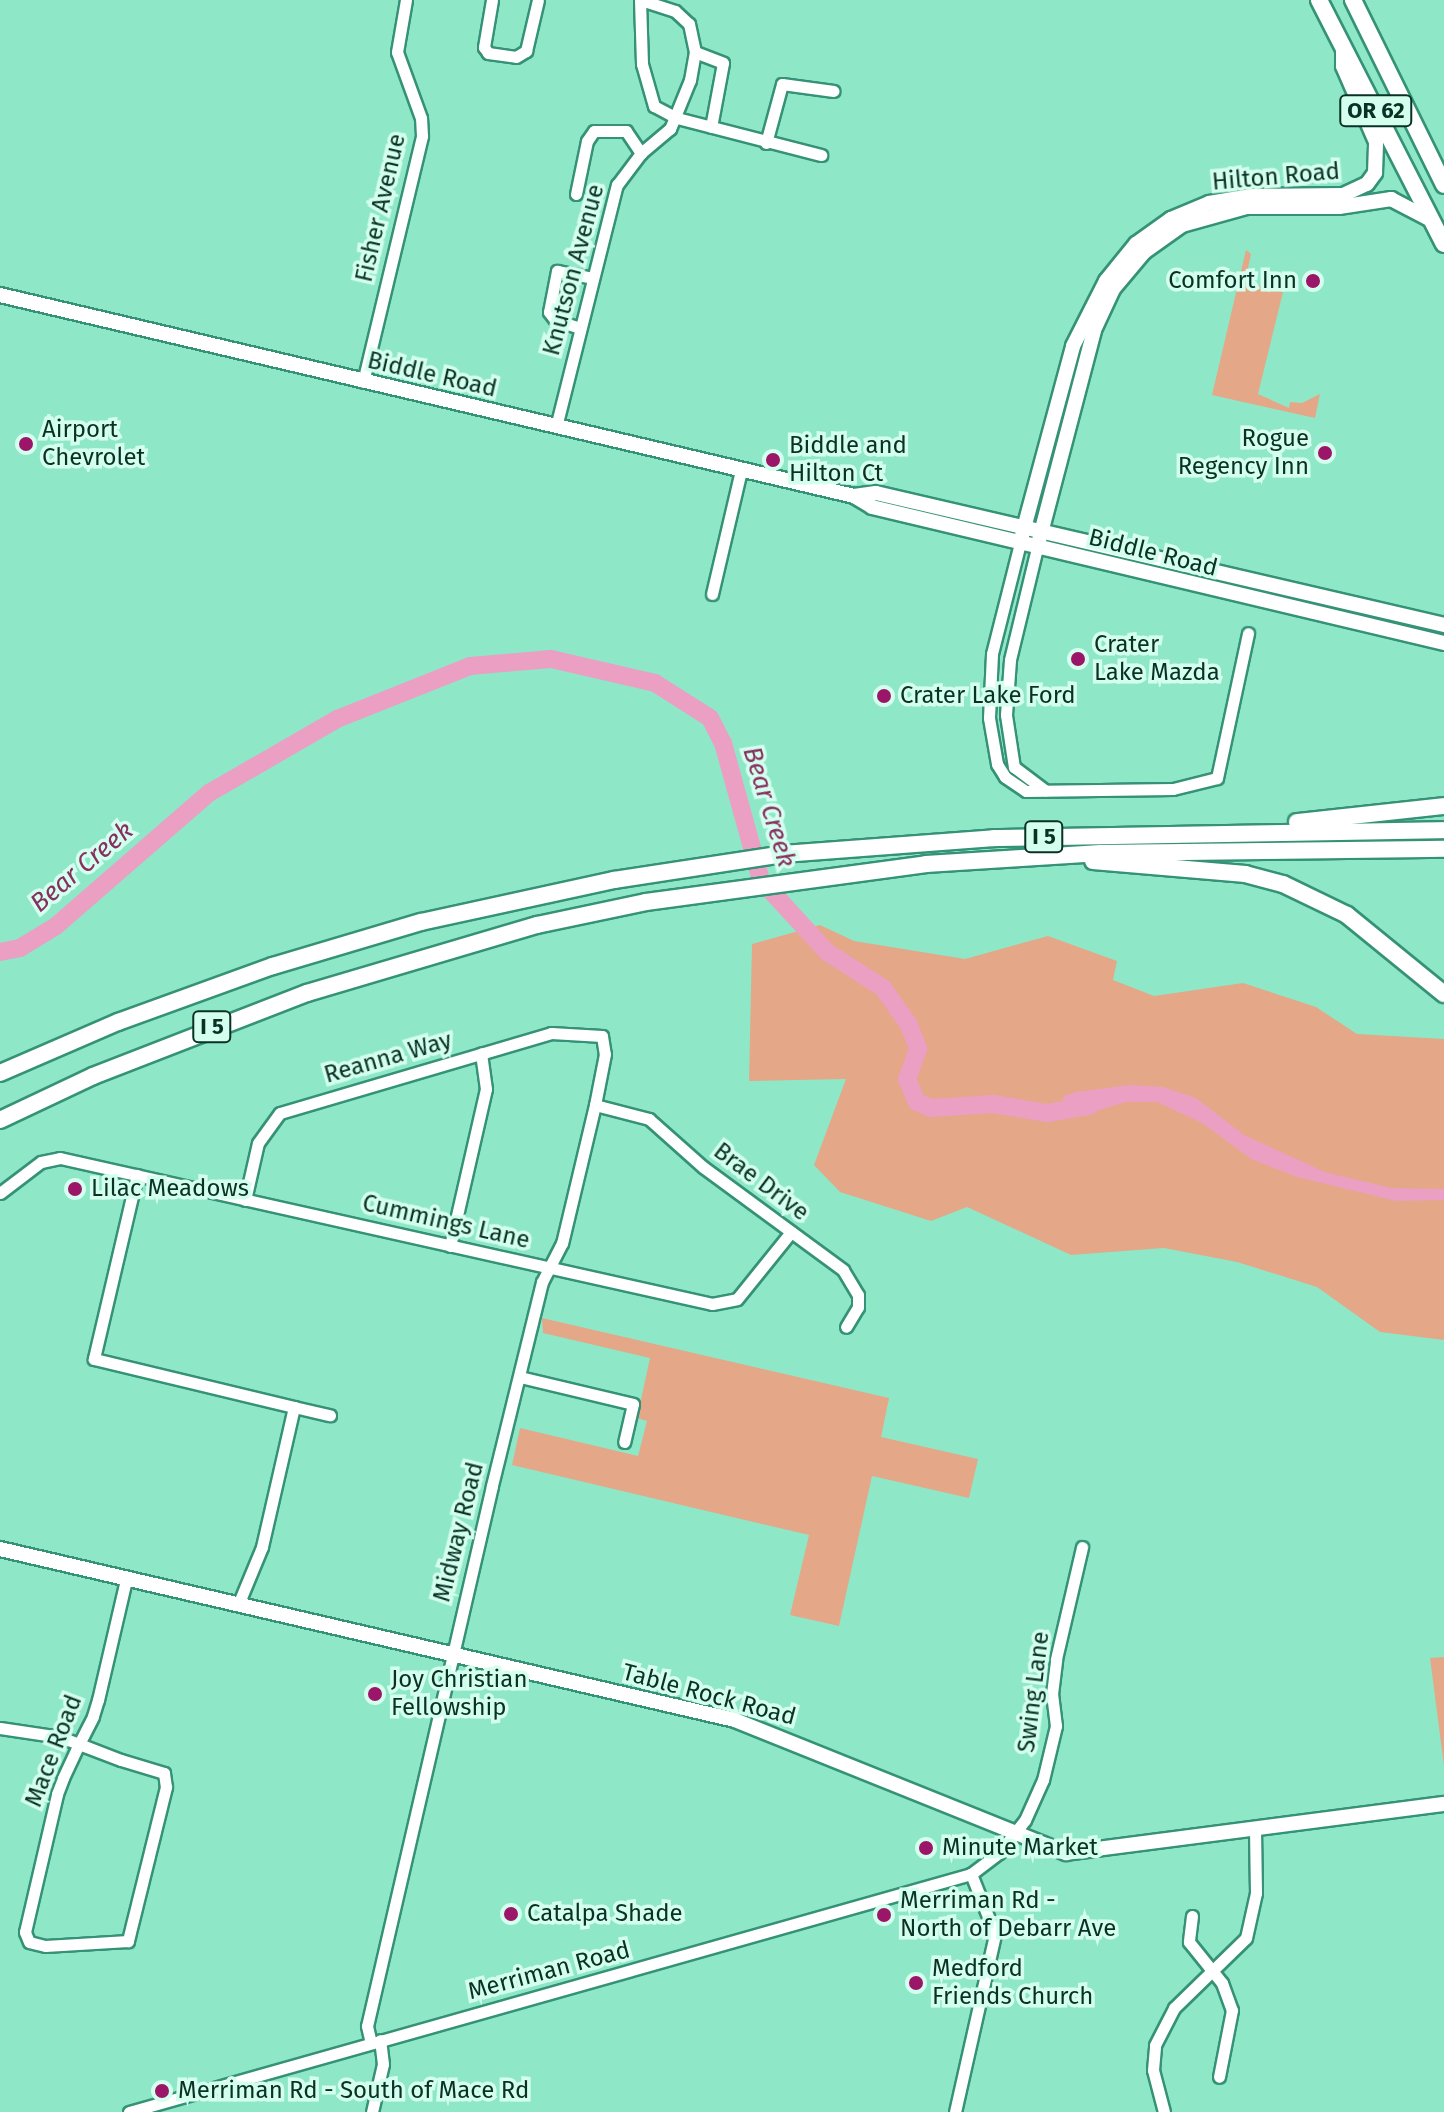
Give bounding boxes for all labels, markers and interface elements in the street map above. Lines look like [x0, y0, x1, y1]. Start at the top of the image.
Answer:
road number: OR 62 [1338, 93, 1414, 129]
street label: Fisher Avenue [350, 131, 412, 285]
street label: Hilton Road [1211, 157, 1341, 197]
street label: Knutson Avenue [537, 181, 611, 359]
place label: Comfort Inn [1168, 267, 1297, 295]
marker: Comfort Inn [1304, 272, 1322, 290]
street label: Biddle Road [365, 346, 499, 404]
place label: Airport Chevrolet [42, 416, 145, 472]
place label: Rogue Regency Inn [1178, 425, 1309, 481]
place label: Biddle and Hilton Ct [789, 432, 907, 488]
marker: Airport Chevrolet [17, 435, 35, 453]
marker: Rogue Regency Inn [1316, 444, 1334, 462]
marker: Biddle and Hilton Ct [764, 451, 782, 469]
street label: Biddle Road [1086, 523, 1220, 583]
place label: Crater Lake Mazda [1094, 631, 1220, 687]
marker: Crater Lake Mazda [1069, 650, 1087, 668]
place label: Crater Lake Ford [900, 682, 1076, 710]
marker: Crater Lake Ford [875, 687, 893, 705]
water label: Bear Creek [736, 743, 802, 871]
water label: Bear Creek [24, 815, 140, 919]
road number: I 5 [1024, 819, 1064, 855]
road number: I 5 [192, 1009, 232, 1045]
street label: Reanna Way [321, 1026, 455, 1090]
street label: Brae Drive [708, 1137, 814, 1227]
place label: Lilac Meadows [91, 1175, 249, 1203]
marker: Lilac Meadows [66, 1180, 84, 1198]
street label: Cummings Lane [360, 1189, 532, 1255]
street label: Midway Road [428, 1459, 490, 1605]
street label: Swing Lane [1012, 1630, 1056, 1754]
street label: Table Rock Road [619, 1658, 799, 1732]
place label: Joy Christian Fellowship [391, 1666, 527, 1722]
marker: Joy Christian Fellowship [366, 1685, 384, 1703]
street label: Mace Road [20, 1691, 88, 1811]
place label: Minute Market [942, 1834, 1098, 1862]
marker: Minute Market [917, 1839, 935, 1857]
place label: Merriman Rd - North of Debarr Ave [900, 1887, 1116, 1943]
place label: Catalpa Shade [527, 1900, 683, 1928]
marker: Catalpa Shade [502, 1905, 520, 1923]
marker: Merriman Rd - North of Debarr Ave [875, 1906, 893, 1924]
street label: Merriman Road [465, 1936, 633, 2006]
place label: Medford Friends Church [932, 1955, 1093, 2011]
marker: Medford Friends Church [907, 1974, 925, 1992]
place label: Merriman Rd - South of Mace Rd [178, 2077, 529, 2105]
marker: Merriman Rd - South of Mace Rd [153, 2082, 171, 2100]

